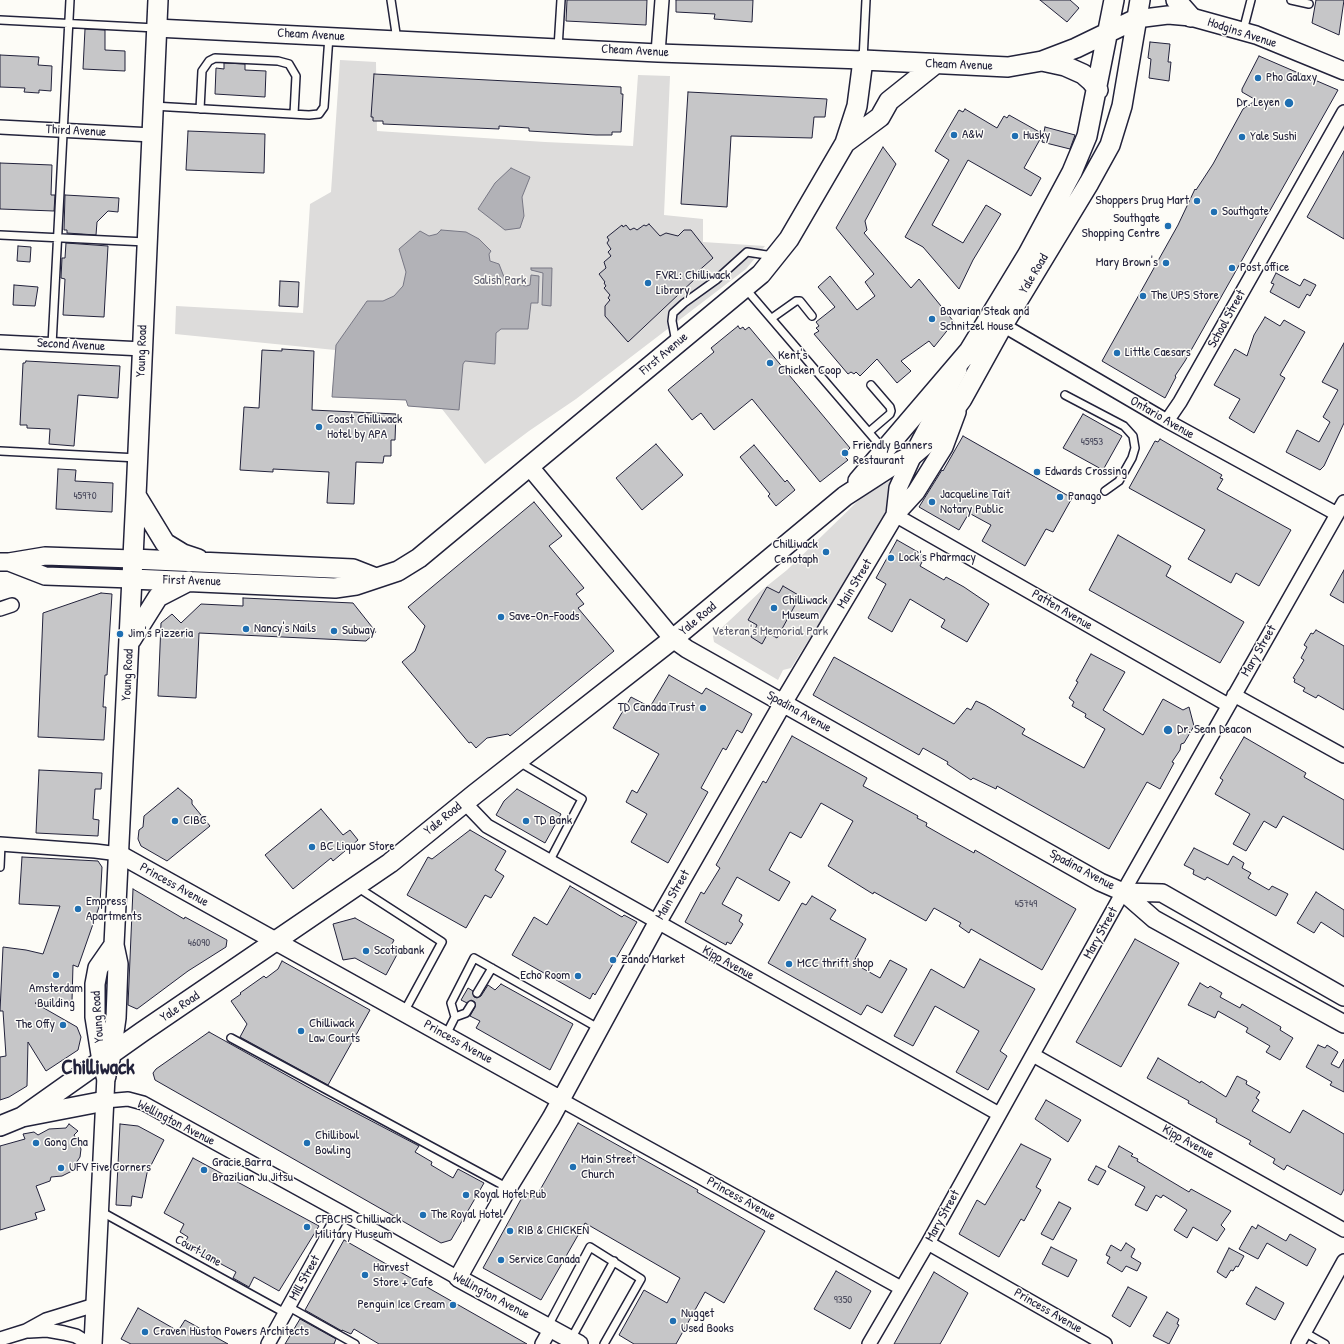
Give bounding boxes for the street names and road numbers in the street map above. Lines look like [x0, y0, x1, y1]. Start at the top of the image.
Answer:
street label: Hodgins Avenue [1205, 14, 1279, 52]
street label: Cheam Avenue [277, 25, 345, 45]
street label: Cheam Avenue [601, 41, 669, 61]
street label: Cheam Avenue [925, 56, 993, 74]
street label: Third Avenue [45, 122, 107, 140]
street label: Yale Road [1016, 251, 1052, 297]
street label: School Street [1205, 287, 1249, 351]
street label: Young Road [133, 325, 151, 377]
street label: First Avenue [637, 329, 691, 379]
street label: Second Avenue [36, 335, 106, 355]
street label: Ontario Avenue [1127, 393, 1197, 443]
street label: Main Street [834, 556, 876, 612]
street label: First Avenue [163, 572, 221, 590]
street label: Patten Avenue [1029, 586, 1095, 634]
street label: Yale Road [676, 599, 720, 639]
street label: Mary Street [1238, 623, 1280, 679]
street label: Young Road [119, 649, 137, 701]
street label: Spadina Avenue [764, 688, 834, 736]
street label: Yale Road [421, 799, 465, 839]
street label: Spadina Avenue [1047, 846, 1117, 894]
street label: Princess Avenue [137, 860, 211, 910]
street label: Main Street [653, 867, 693, 923]
street label: Mary Street [1080, 904, 1122, 962]
street label: Kipp Avenue [699, 942, 757, 984]
street label: Yale Road [157, 988, 203, 1026]
street label: Young Road [88, 990, 108, 1044]
street label: Princess Avenue [421, 1017, 495, 1067]
street label: Wellington Avenue [135, 1097, 217, 1149]
street label: Kipp Avenue [1159, 1121, 1217, 1163]
street label: Princess Avenue [704, 1174, 778, 1224]
street label: Mary Street [922, 1187, 964, 1245]
street label: Court Lane [172, 1232, 224, 1270]
street label: Mill Street [286, 1253, 324, 1303]
street label: Wellington Avenue [450, 1269, 532, 1323]
street label: Princess Avenue [1011, 1285, 1085, 1337]

